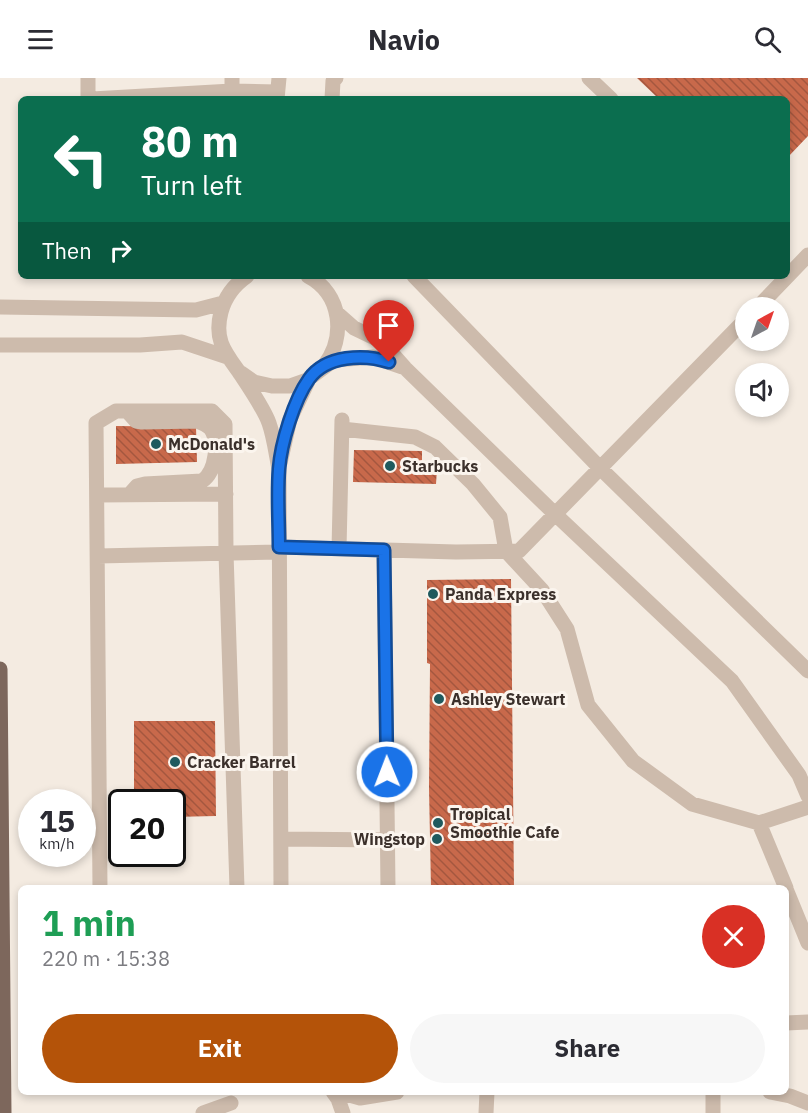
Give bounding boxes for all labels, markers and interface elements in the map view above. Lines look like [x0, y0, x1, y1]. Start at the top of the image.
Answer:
text: Navio [368, 22, 440, 57]
icon: menu [24, 23, 57, 56]
icon: search [751, 23, 784, 56]
text: 80 m [141, 114, 239, 169]
icon: left [42, 120, 120, 198]
text: Turn left [141, 167, 242, 202]
icon: right [104, 234, 137, 267]
text: Then [42, 236, 92, 265]
north arrow [735, 297, 789, 351]
map controls [735, 297, 789, 417]
pin [363, 300, 414, 362]
icon: arrive [372, 309, 405, 342]
button: sound [735, 363, 789, 417]
place label: McDonald's [168, 434, 255, 454]
marker: McDonald's [149, 437, 163, 451]
place label: Starbucks [402, 456, 478, 476]
marker: Starbucks [383, 459, 397, 473]
place label: Panda Express [445, 584, 556, 604]
marker: Panda Express [426, 587, 440, 601]
place label: Ashley Stewart [451, 689, 565, 709]
marker: Ashley Stewart [432, 692, 446, 706]
position arrow [355, 740, 419, 804]
place label: Cracker Barrel [187, 752, 296, 772]
marker: Cracker Barrel [168, 755, 182, 769]
speed limit sign: 20 [108, 789, 186, 867]
text: 15 [39, 801, 75, 840]
place label: Tropical Smoothie Cafe [450, 804, 559, 842]
marker: Tropical Smoothie Cafe [431, 816, 445, 830]
place label: Wingstop [354, 829, 425, 849]
marker: Wingstop [430, 832, 444, 846]
text: km/h [39, 834, 75, 853]
text: 1 min [42, 899, 136, 946]
button: close [702, 905, 765, 968]
text: 220 m · 15:38 [42, 945, 170, 972]
button: Exit [42, 1014, 398, 1083]
button: Share [410, 1014, 765, 1083]

